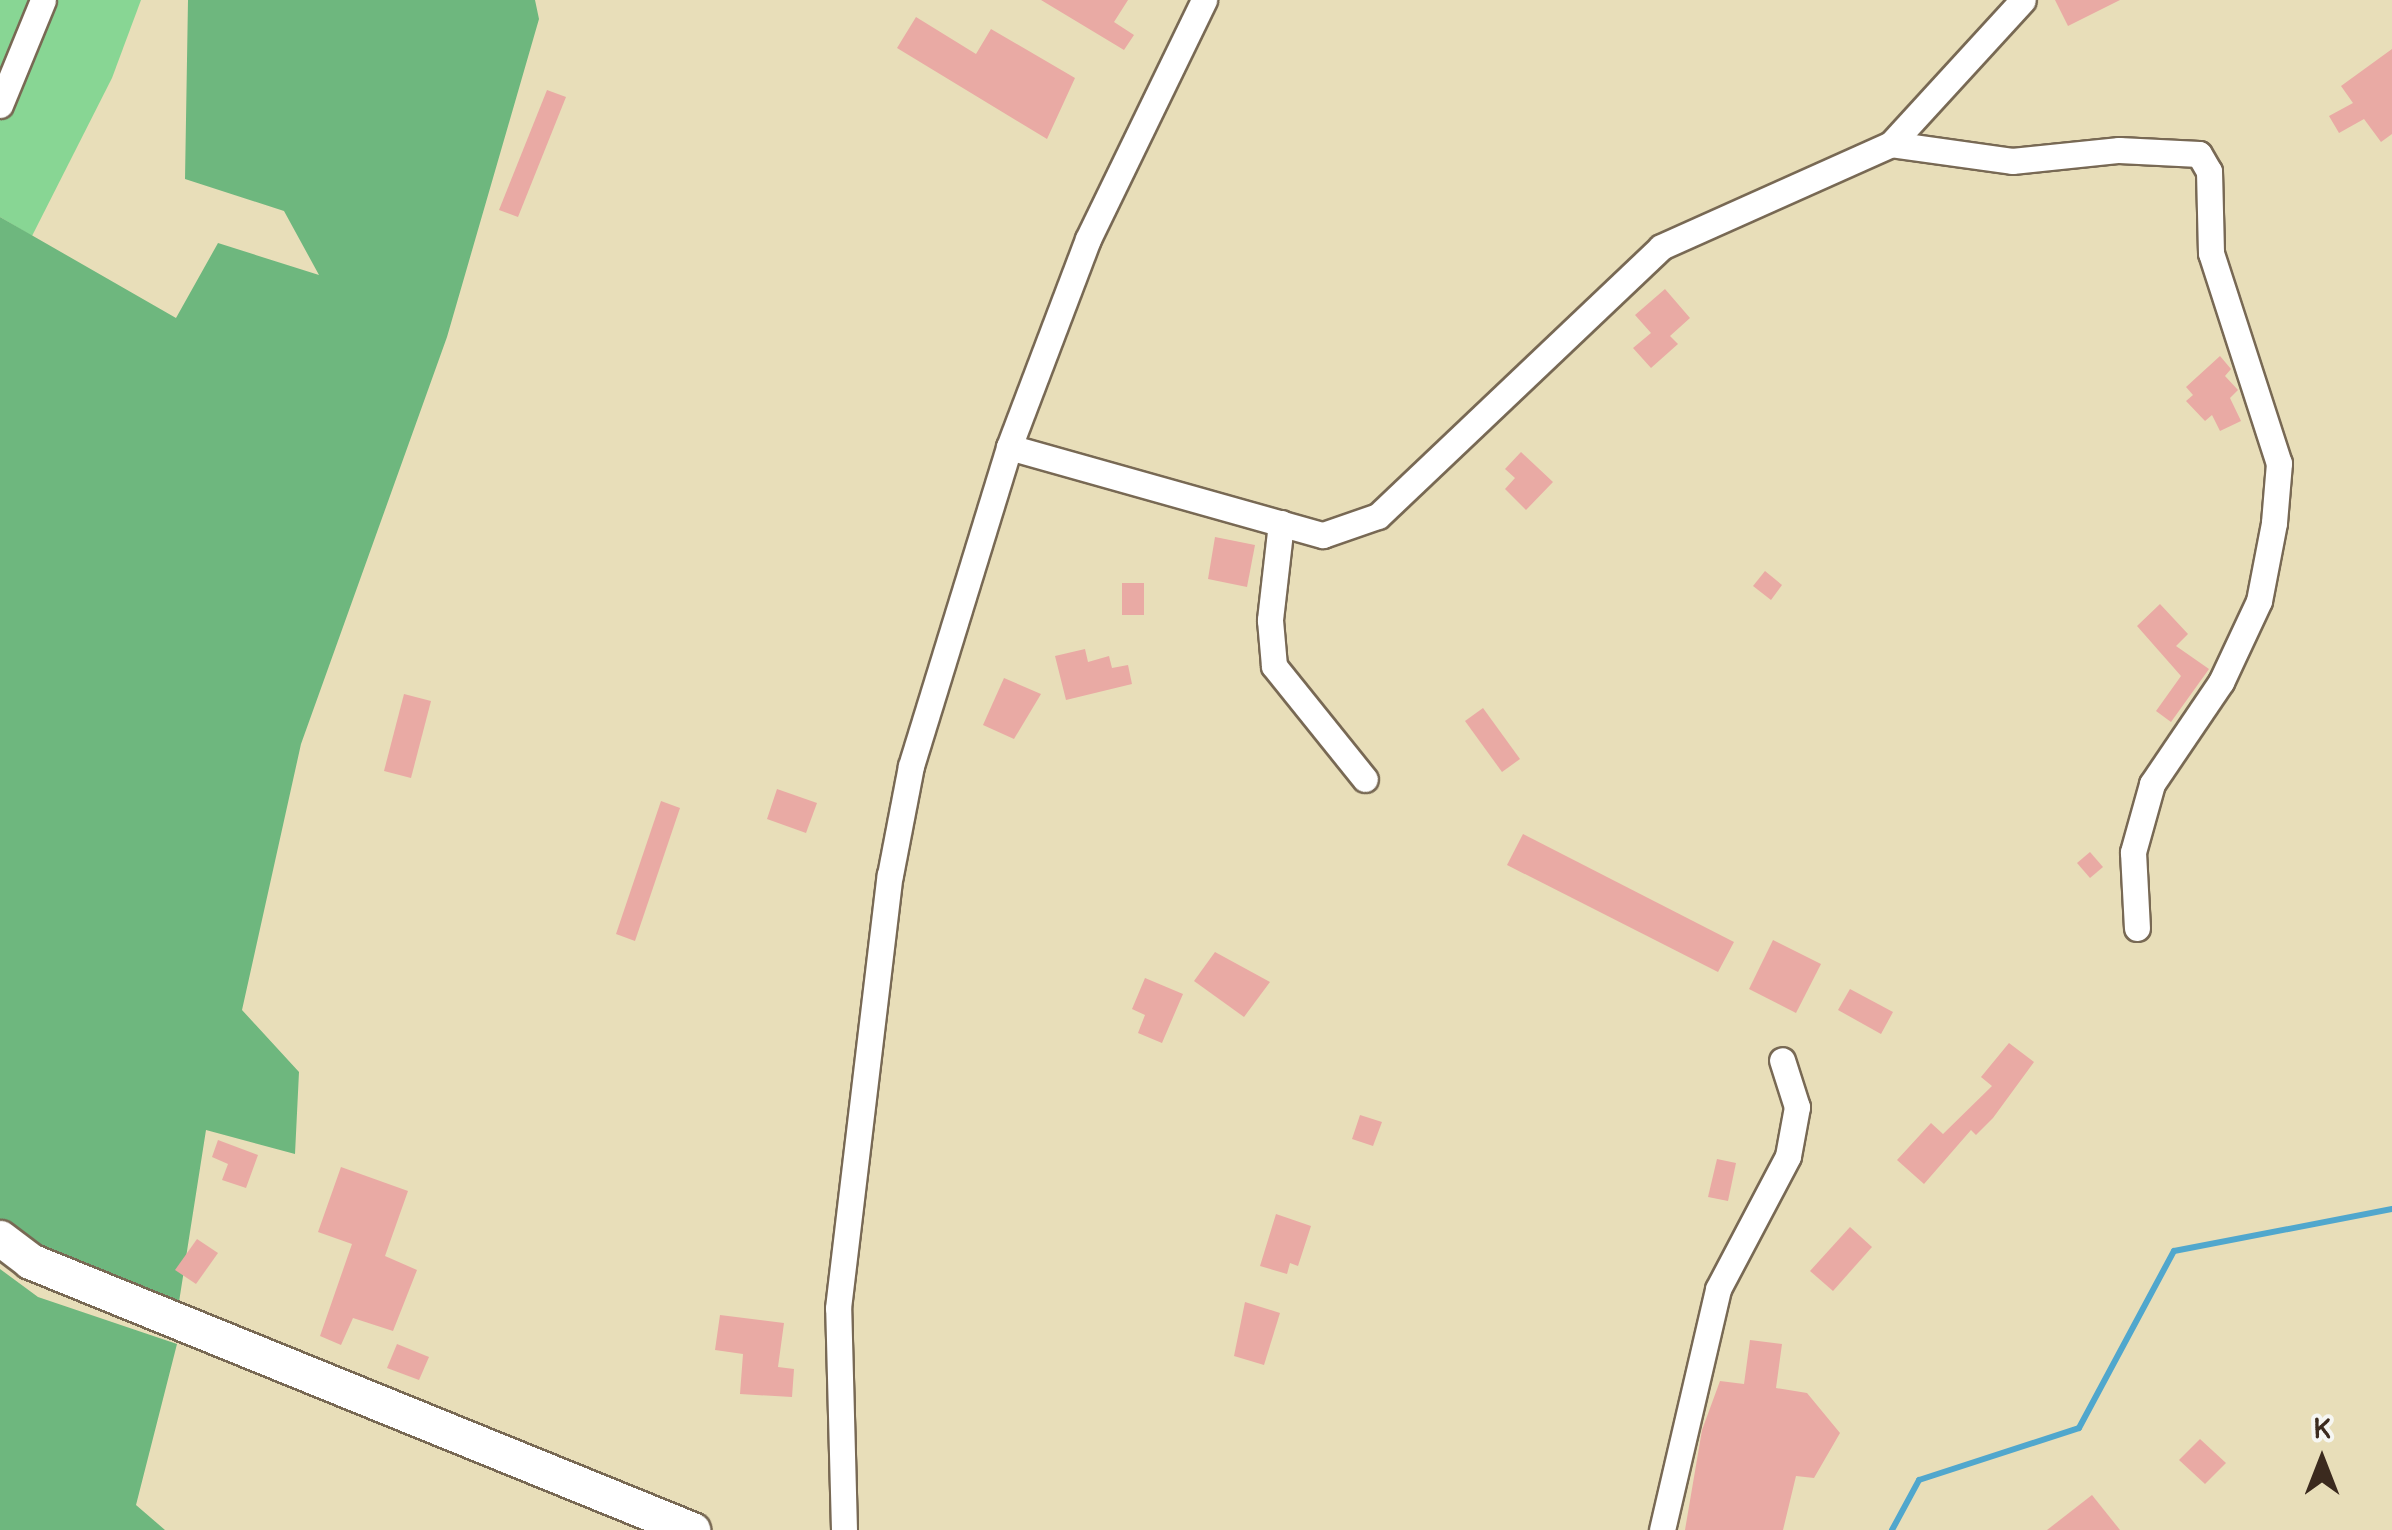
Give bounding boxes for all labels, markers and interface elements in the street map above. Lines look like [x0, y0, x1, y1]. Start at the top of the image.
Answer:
north arrow [2272, 1410, 2372, 1510]
text: K [2314, 1412, 2330, 1447]

